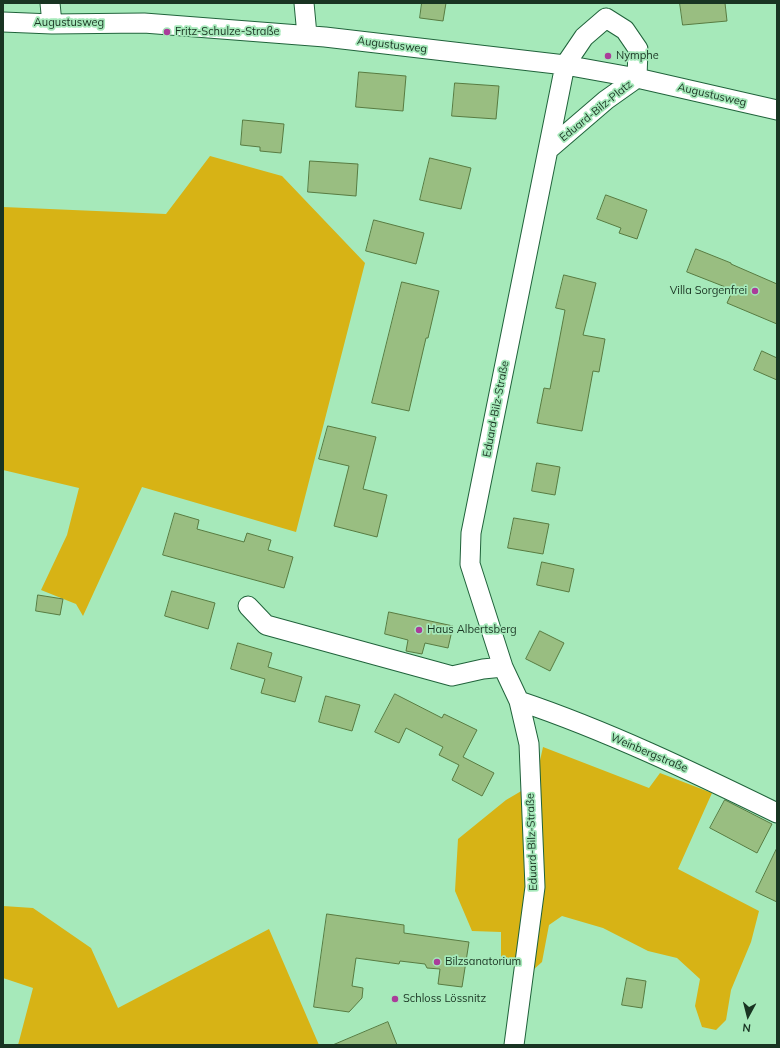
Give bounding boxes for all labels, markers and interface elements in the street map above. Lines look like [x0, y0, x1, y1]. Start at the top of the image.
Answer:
street label: Augustusweg [34, 16, 104, 30]
place label: Fritz-Schulze-Straße [175, 25, 279, 39]
marker: Fritz-Schulze-Straße [162, 27, 172, 37]
street label: Augustusweg [356, 34, 428, 56]
place label: Nymphe [616, 49, 659, 63]
marker: Nymphe [603, 51, 613, 61]
street label: Eduard-Bilz-Platz [557, 78, 635, 144]
street label: Augustusweg [676, 81, 748, 109]
place label: Villa Sorgenfrei [670, 284, 747, 298]
marker: Villa Sorgenfrei [750, 286, 760, 296]
street label: Eduard-Bilz-Straße [480, 360, 512, 458]
place label: Haus Albertsberg [427, 623, 517, 637]
marker: Haus Albertsberg [414, 625, 424, 635]
street label: Weinbergstraße [608, 731, 690, 775]
street label: Eduard-Bilz-Straße [524, 793, 540, 891]
place label: Bilzsanatorium [445, 955, 521, 969]
marker: Bilzsanatorium [432, 957, 442, 967]
place label: Schloss Lössnitz [403, 992, 486, 1006]
marker: Schloss Lössnitz [390, 994, 400, 1004]
north arrow [728, 996, 768, 1036]
text: N [742, 1020, 752, 1035]

